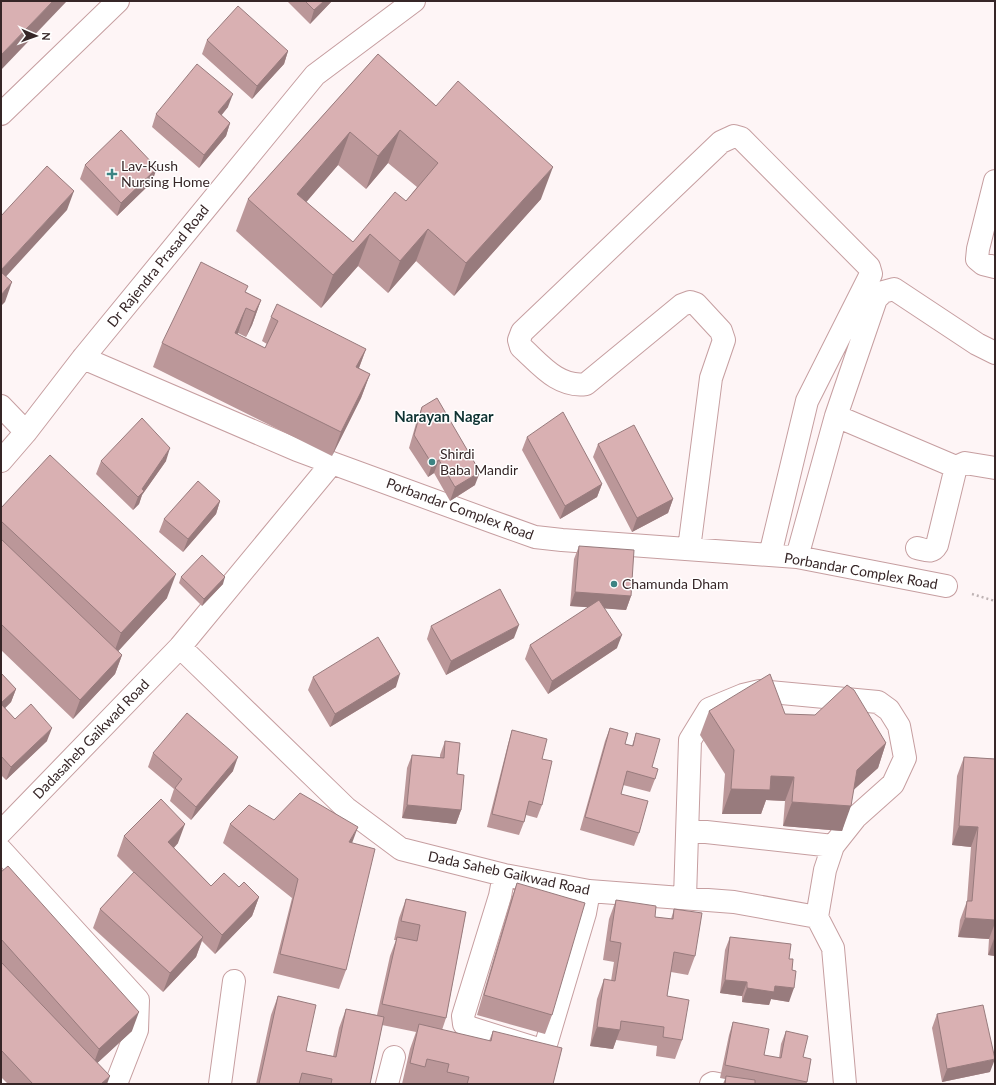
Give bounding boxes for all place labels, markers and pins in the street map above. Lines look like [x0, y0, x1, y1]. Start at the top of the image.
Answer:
place label: Lav-Kush Nursing Home [121, 157, 210, 190]
marker: Lav-Kush Nursing Home [106, 168, 118, 180]
place label: Shirdi Baba Mandir [440, 445, 518, 478]
marker: Shirdi Baba Mandir [427, 457, 437, 467]
place label: Chamunda Dham [622, 575, 728, 592]
marker: Chamunda Dham [609, 579, 619, 589]

